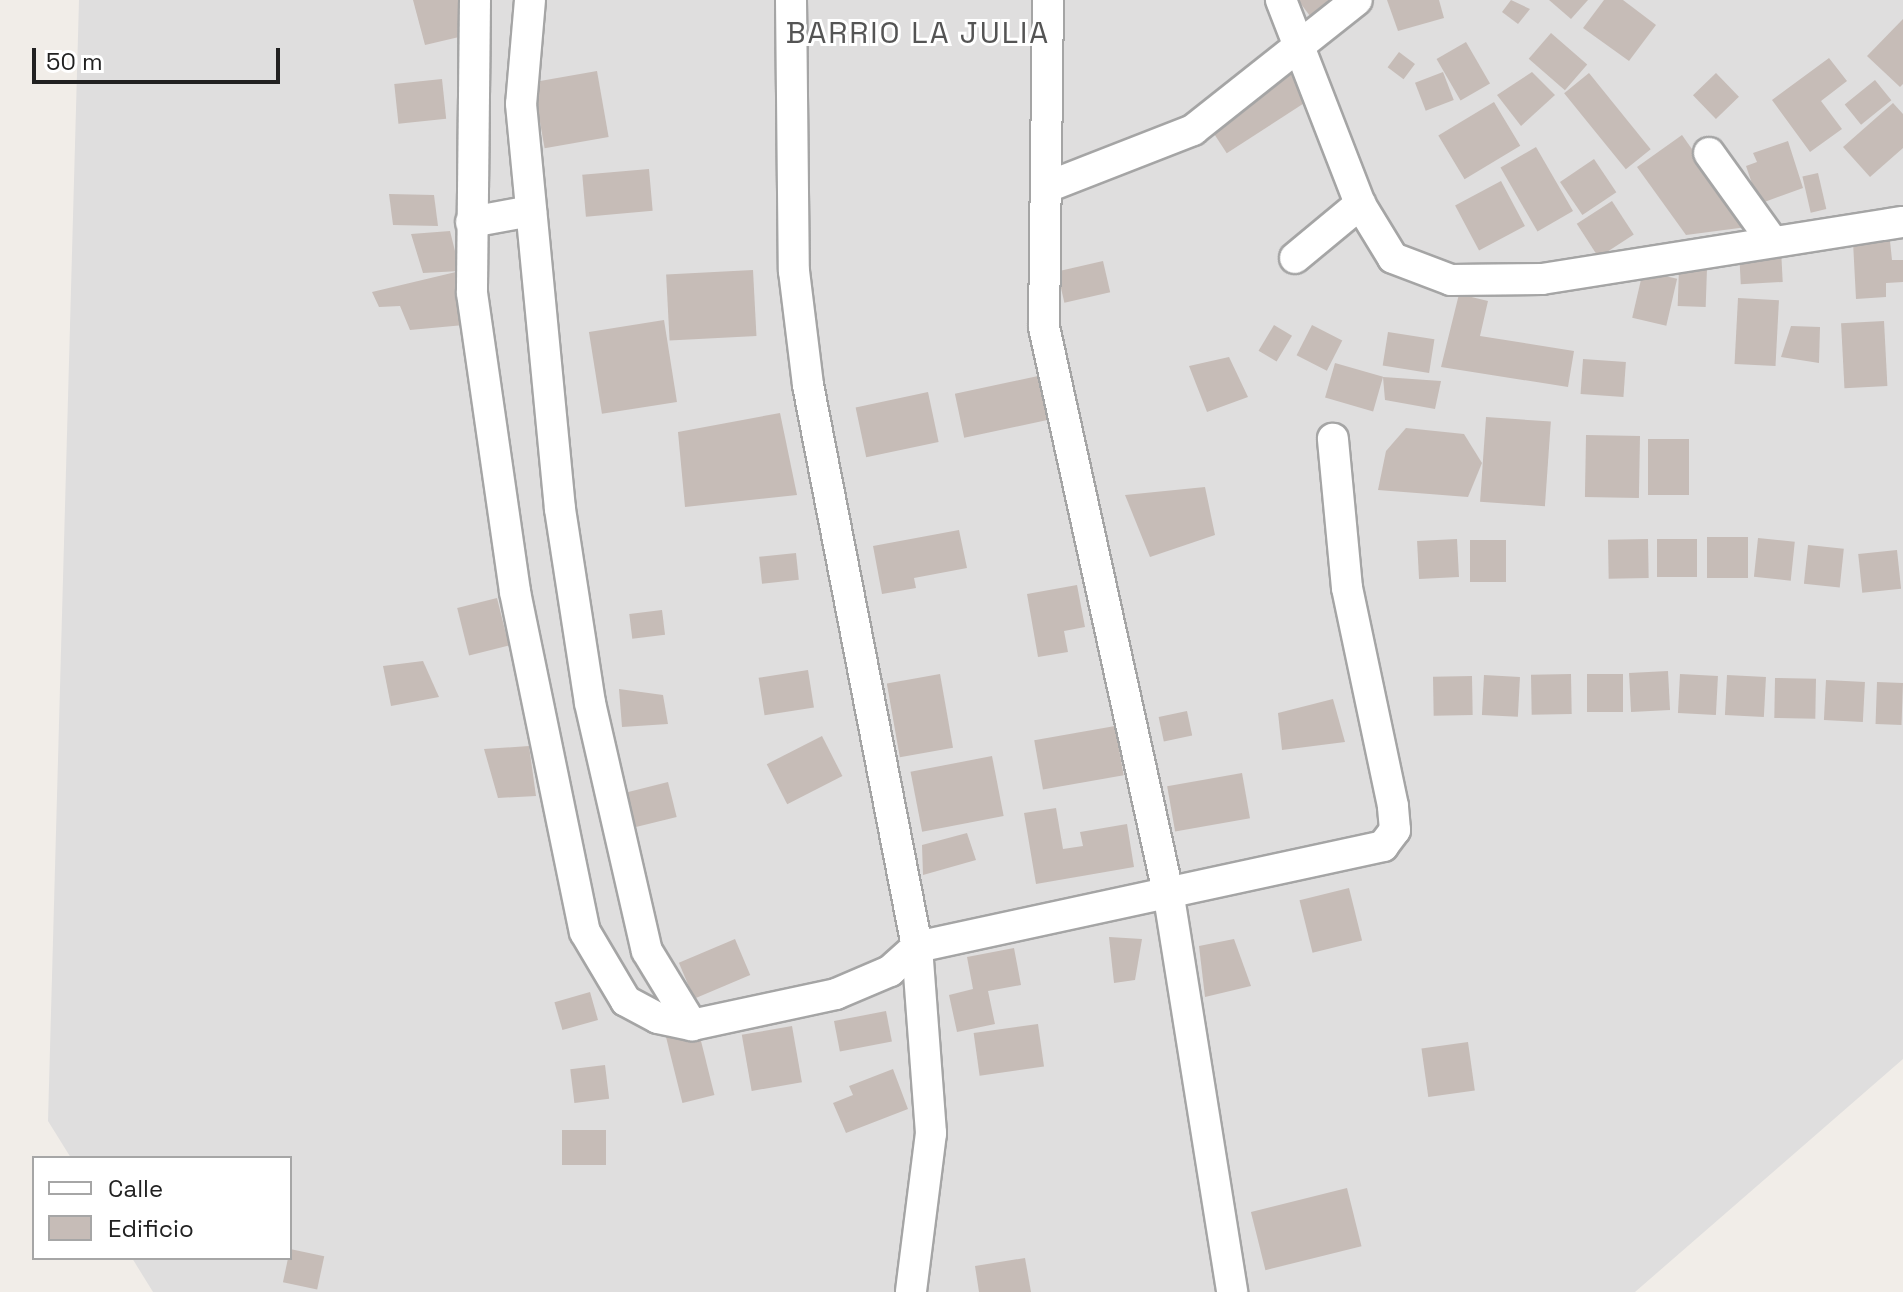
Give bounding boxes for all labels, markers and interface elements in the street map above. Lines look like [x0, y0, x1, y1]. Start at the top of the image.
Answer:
district label: BARRIO LA JULIA [786, 15, 1050, 51]
scale bar [36, 32, 284, 82]
text: 50 m [46, 46, 103, 77]
legend [32, 1156, 292, 1260]
text: Calle [108, 1173, 163, 1204]
text: Edificio [108, 1213, 194, 1244]

